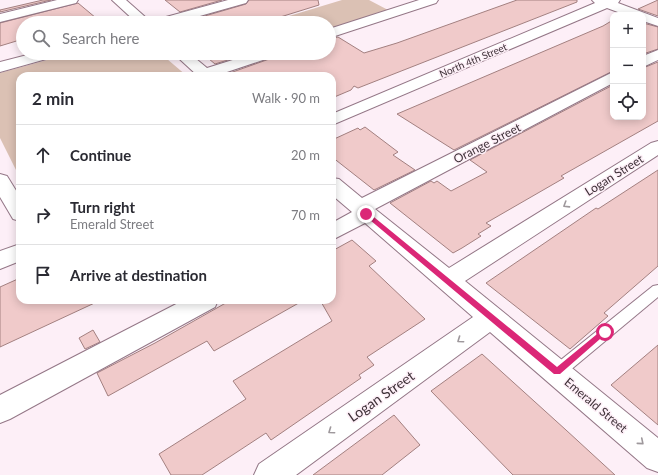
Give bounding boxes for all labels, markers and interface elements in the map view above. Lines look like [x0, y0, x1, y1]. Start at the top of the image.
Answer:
map controls [610, 12, 646, 120]
button: + [610, 12, 646, 48]
search box [16, 16, 336, 60]
icon: search [30, 27, 52, 49]
text: Search here [62, 29, 139, 47]
street label: North 4th Street [437, 40, 509, 80]
button: − [610, 48, 646, 84]
button: locate [610, 84, 646, 120]
text: 2 min [32, 88, 74, 109]
text: Walk · 90 m [252, 90, 320, 106]
street label: Orange Street [451, 119, 524, 166]
icon: ahead [32, 144, 54, 166]
text: Continue [70, 146, 131, 164]
text: 20 m [291, 147, 320, 163]
street label: Logan Street [582, 151, 647, 199]
text: Turn right [70, 198, 135, 216]
one-way arrow [563, 201, 570, 208]
icon: right [32, 204, 54, 226]
route end [357, 205, 375, 223]
text: 70 m [291, 207, 320, 223]
text: Emerald Street [70, 216, 154, 232]
icon: arrive [32, 264, 54, 286]
text: Arrive at destination [70, 266, 207, 284]
route start [596, 323, 614, 341]
one-way arrow [458, 335, 465, 342]
street label: Logan Street [345, 367, 417, 425]
street label: Emerald Street [562, 374, 631, 436]
one-way arrow [329, 426, 336, 433]
one-way arrow [637, 438, 644, 445]

